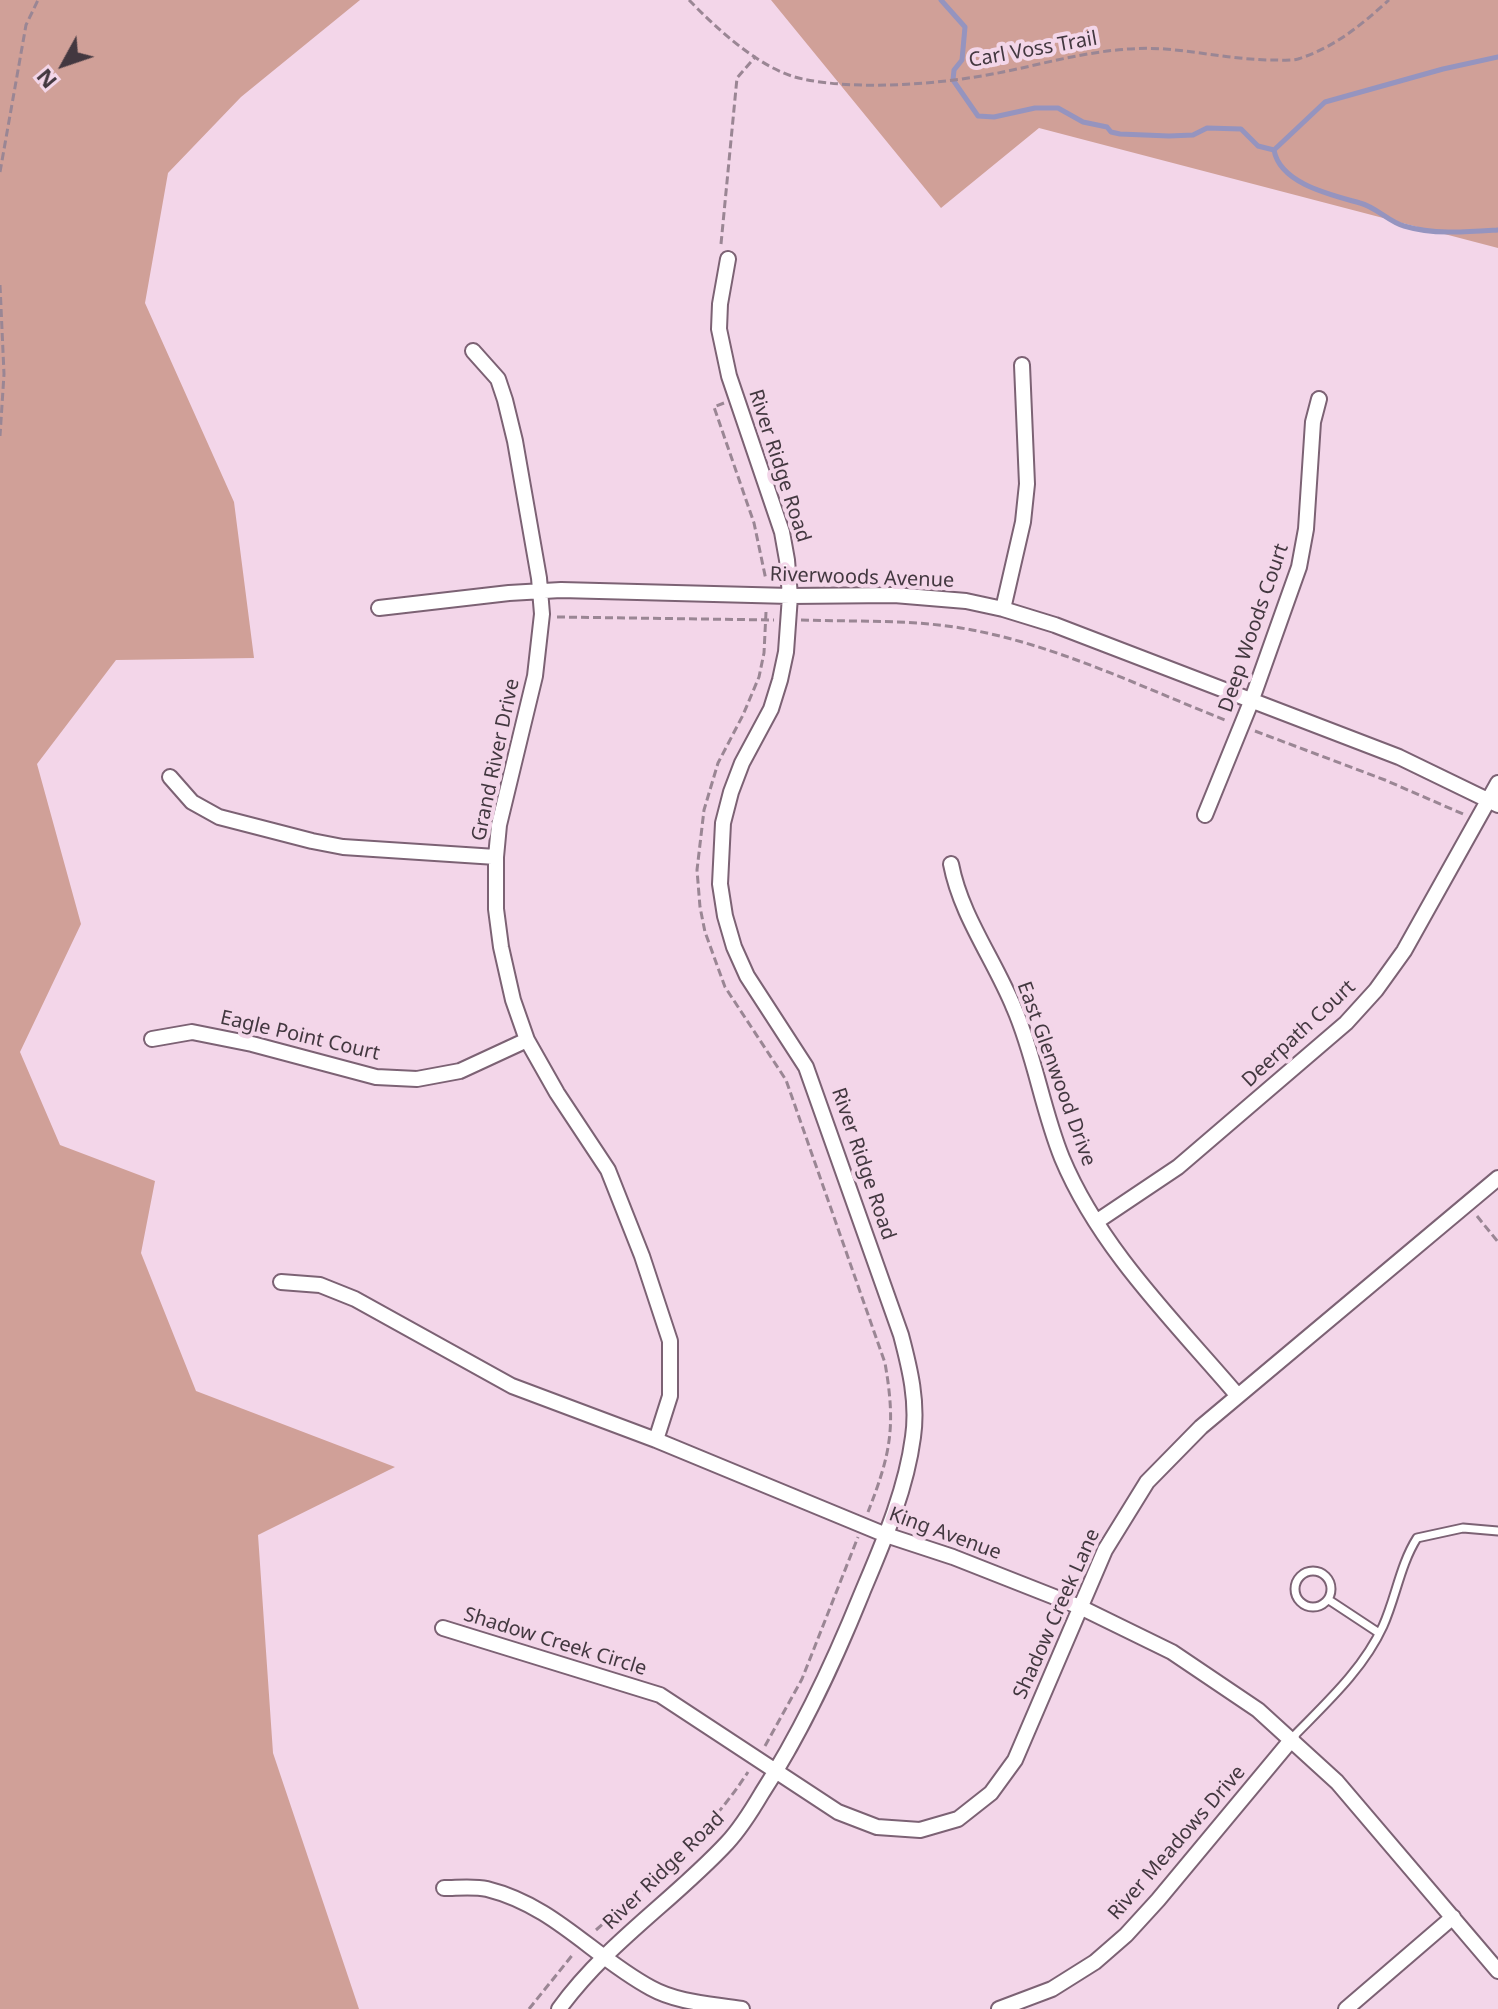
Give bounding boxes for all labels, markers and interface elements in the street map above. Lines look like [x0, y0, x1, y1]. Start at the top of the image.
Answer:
north arrow [24, 24, 104, 104]
street label: Carl Voss Trail [967, 27, 1099, 73]
text: N [28, 63, 63, 96]
street label: River Ridge Road [743, 387, 815, 545]
street label: Deep Woods Court [1214, 541, 1294, 715]
street label: Riverwoods Avenue [769, 563, 955, 593]
street label: Grand River Drive [467, 677, 525, 843]
street label: Deerpath Court [1237, 975, 1361, 1093]
street label: East Glenwood Drive [1011, 978, 1101, 1170]
street label: Eagle Point Court [218, 1006, 382, 1066]
street label: River Ridge Road [826, 1085, 900, 1243]
street label: King Avenue [886, 1503, 1004, 1565]
street label: Shadow Creek Lane [1009, 1525, 1105, 1703]
street label: Shadow Creek Circle [461, 1603, 649, 1681]
street label: River Meadows Drive [1103, 1761, 1251, 1925]
street label: River Ridge Road [598, 1807, 730, 1935]

